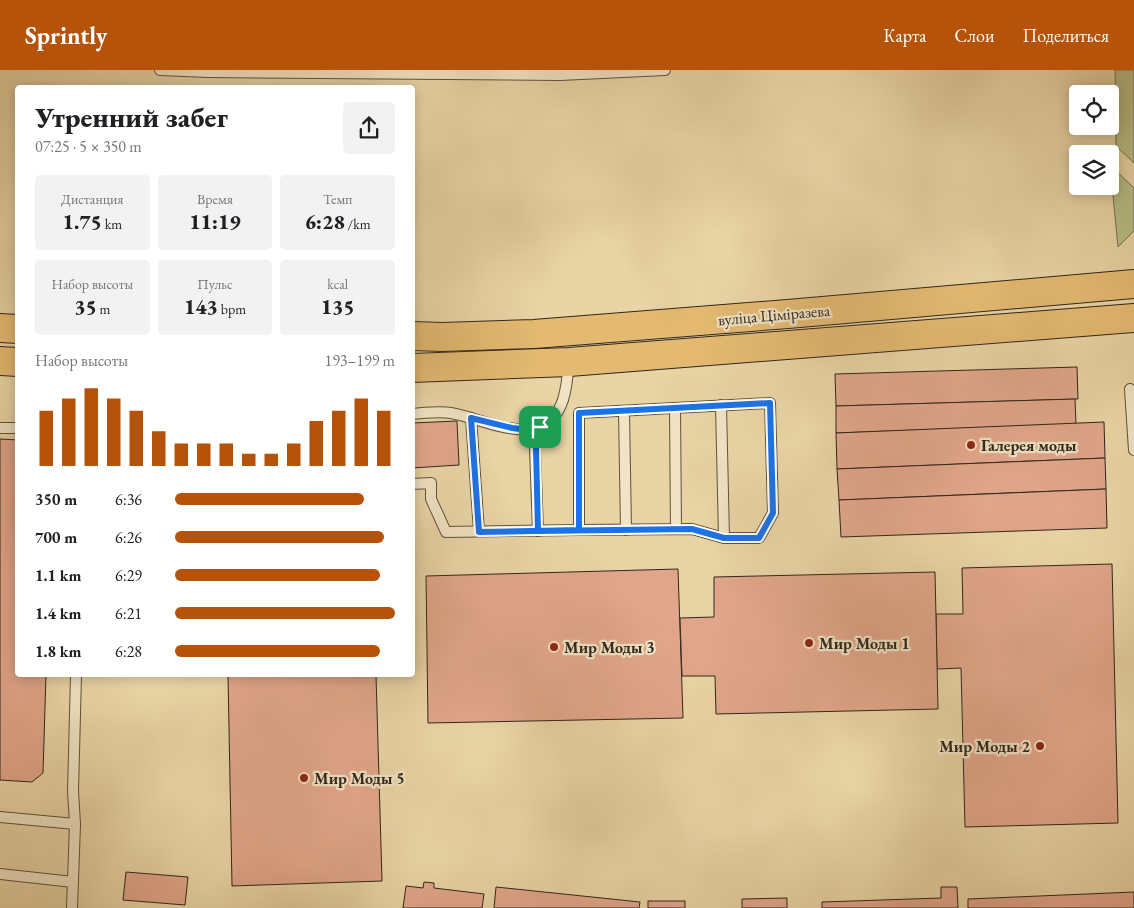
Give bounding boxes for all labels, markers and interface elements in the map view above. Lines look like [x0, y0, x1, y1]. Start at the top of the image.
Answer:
text: Sprintly [25, 20, 107, 51]
text: Карта [884, 24, 927, 47]
text: Слои [955, 24, 994, 47]
text: Поделиться [1022, 24, 1109, 47]
map controls [1069, 85, 1119, 195]
button: locate [1069, 85, 1119, 135]
text: Утренний забег [35, 99, 228, 135]
button: share [343, 102, 395, 154]
text: 07:25 · 5 × 350 m [35, 136, 142, 157]
button: layers [1069, 145, 1119, 195]
text: Дистанция [61, 190, 124, 208]
text: Время [197, 190, 233, 208]
text: Темп [323, 190, 352, 208]
text: 1.75 [63, 208, 102, 235]
text: 11:19 [189, 208, 241, 235]
text: 6:28 [305, 208, 345, 235]
text: km [102, 215, 122, 233]
text: /km [345, 215, 371, 233]
text: Набор высоты [52, 275, 133, 293]
text: Пульс [197, 275, 233, 293]
text: kcal [327, 275, 348, 293]
text: 35 [74, 293, 97, 320]
text: 143 [184, 293, 218, 320]
text: 135 [321, 293, 355, 320]
text: m [97, 300, 111, 318]
text: bpm [218, 300, 246, 318]
street label: вуліца Ціміразева [717, 300, 832, 330]
text: Набор высоты [35, 350, 128, 371]
text: 193–199 m [324, 350, 395, 371]
pin [519, 406, 561, 448]
icon: arrive [526, 413, 554, 441]
place label: Галерея моды [981, 435, 1077, 456]
marker: Галерея моды [965, 439, 977, 451]
text: 350 m [35, 489, 77, 510]
text: 6:36 [115, 489, 142, 510]
text: 700 m [35, 527, 77, 548]
text: 6:26 [115, 527, 142, 548]
text: 1.1 km [35, 565, 81, 586]
text: 6:29 [115, 565, 142, 586]
text: 1.4 km [35, 603, 81, 624]
text: 6:21 [115, 603, 142, 624]
place label: Мир Моды 1 [819, 633, 910, 654]
place label: Мир Моды 3 [564, 637, 655, 658]
marker: Мир Моды 1 [803, 637, 815, 649]
text: 1.8 km [35, 641, 81, 662]
text: 6:28 [115, 641, 142, 662]
marker: Мир Моды 3 [548, 641, 560, 653]
place label: Мир Моды 2 [939, 736, 1031, 757]
marker: Мир Моды 2 [1034, 740, 1046, 752]
place label: Мир Моды 5 [314, 768, 405, 789]
marker: Мир Моды 5 [298, 772, 310, 784]

